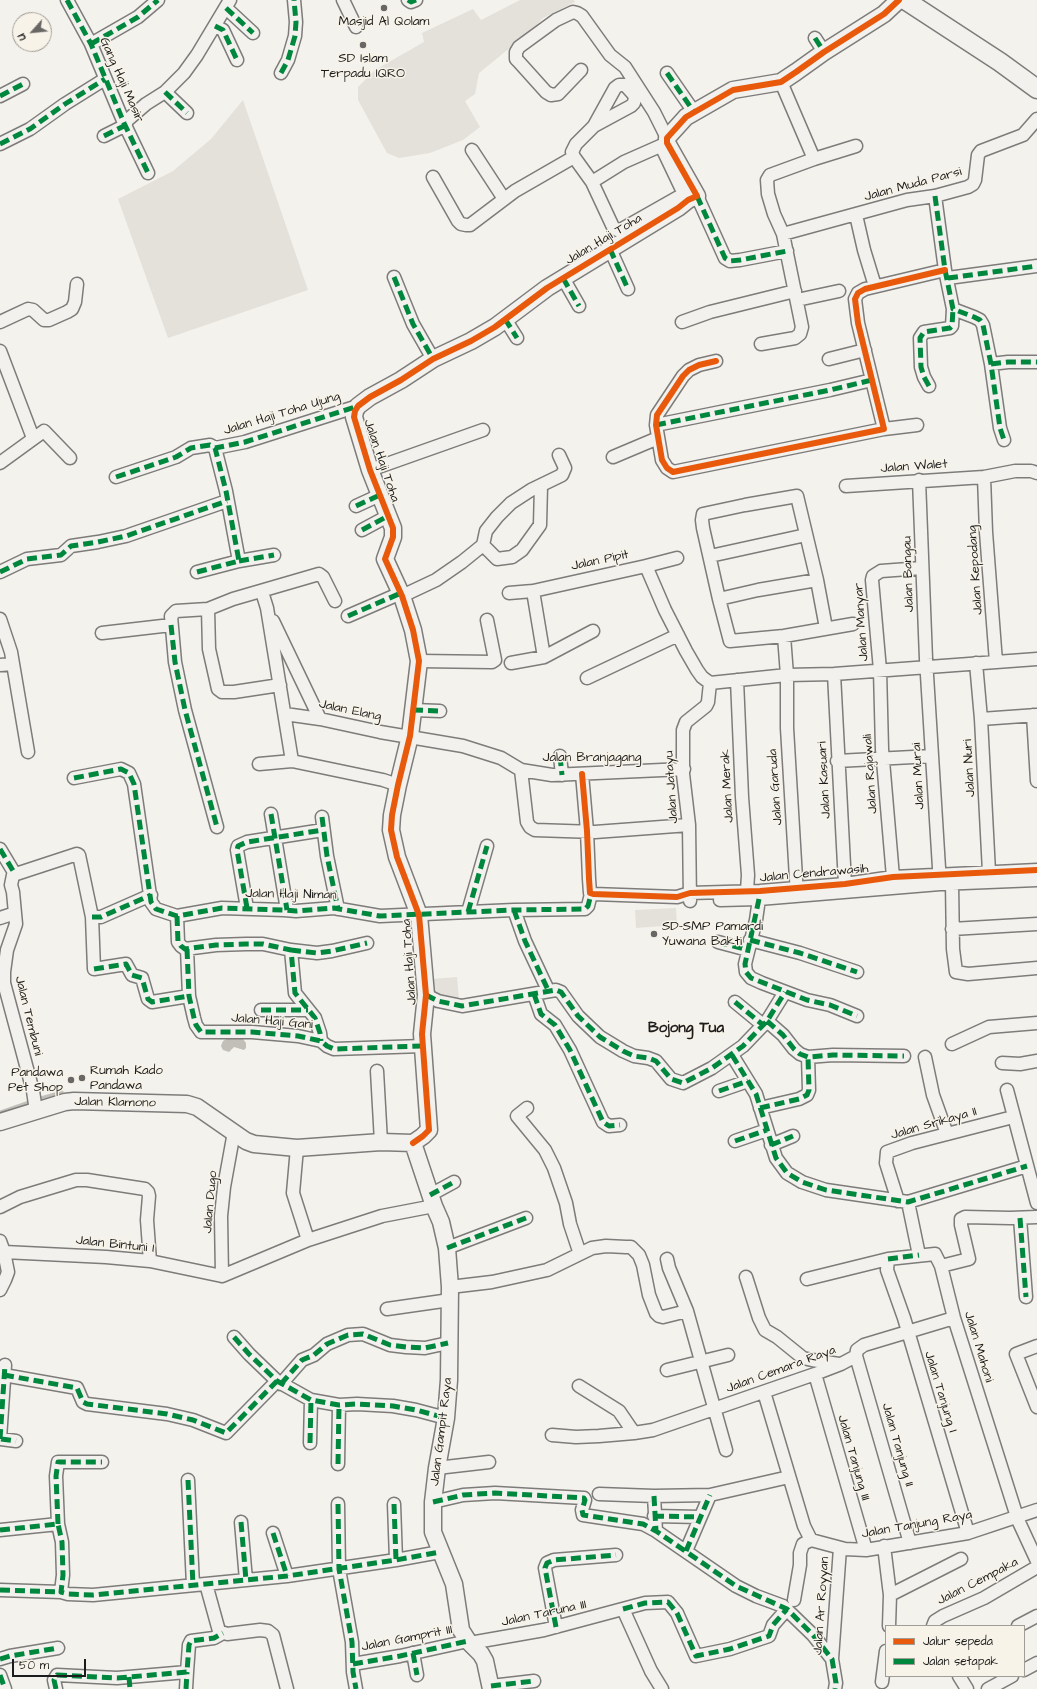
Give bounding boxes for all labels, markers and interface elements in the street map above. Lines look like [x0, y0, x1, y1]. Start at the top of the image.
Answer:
marker: Masjid Al Qolam [379, 3, 389, 13]
north arrow [12, 12, 52, 52]
place label: Masjid Al Qolam [339, 14, 429, 30]
text: U [14, 31, 30, 43]
street label: Gang Haji Masir [95, 35, 147, 125]
marker: SD Islam Terpadu IQRO [358, 40, 368, 50]
place label: SD Islam Terpadu IQRO [321, 51, 405, 82]
street label: Jalan Muda Parsi [863, 164, 963, 206]
street label: Jalan Haji Toha [563, 211, 645, 269]
street label: Jalan Haji Toha Ujung [222, 389, 342, 439]
street label: Jalan Haji Toha [360, 418, 402, 504]
street label: Jalan Walet [880, 457, 948, 477]
street label: Jalan Kepodang [965, 525, 987, 615]
street label: Jalan Bangau [900, 536, 918, 612]
street label: Jalan Pipit [570, 547, 630, 575]
street label: Jalan Manyar [851, 582, 873, 662]
street label: Jalan Elang [317, 697, 383, 725]
street label: Jalan Rajawali [860, 734, 882, 814]
street label: Jalan Nuri [961, 739, 979, 797]
street label: Jalan Kasuari [815, 741, 835, 819]
street label: Jalan Murai [909, 742, 929, 810]
street label: Jalan Garuda [766, 748, 786, 826]
street label: Jalan Merak [718, 749, 738, 823]
street label: Jalan Branjagang [543, 750, 641, 766]
street label: Jalan Jatayu [662, 750, 682, 824]
street label: Jalan Cendrawasih [759, 861, 869, 887]
street label: Jalan Haji Niman [245, 886, 337, 904]
street label: Jalan Haji Toha [399, 918, 421, 1006]
place label: SD-SMP Pamardi Yuwana Bakti [662, 919, 763, 950]
marker: SD-SMP Pamardi Yuwana Bakti [649, 929, 659, 939]
street label: Jalan Tembuni [11, 975, 45, 1057]
street label: Jalan Haji Gani [231, 1011, 313, 1033]
district label: Bojong Tua [648, 1020, 724, 1038]
place label: Rumah Kado Pandawa [90, 1063, 163, 1094]
place label: Pandawa Pet Shop [8, 1065, 63, 1096]
marker: Rumah Kado Pandawa [77, 1073, 87, 1083]
marker: Pandawa Pet Shop [66, 1075, 76, 1085]
street label: Jalan Klamono [74, 1094, 156, 1112]
street label: Jalan Srikaya II [889, 1104, 979, 1144]
street label: Jalan Dugo [200, 1170, 222, 1234]
street label: Jalan Bintuni I [75, 1233, 155, 1257]
street label: Jalan Mahoni [960, 1310, 996, 1384]
street label: Jalan Cemara Raya [724, 1343, 838, 1397]
street label: Jalan Tanjung I [920, 1349, 960, 1435]
street label: Jalan Gampit Raya [428, 1377, 456, 1487]
street label: Jalan Tanjung II [878, 1401, 916, 1489]
street label: Jalan Tanjung III [833, 1413, 873, 1503]
street label: Jalan Tanjung Raya [860, 1508, 974, 1542]
street label: Jalan Cempaka [935, 1555, 1021, 1609]
street label: Jalan Ar Royyan [811, 1556, 833, 1656]
street label: Jalan Taruna III [500, 1597, 588, 1631]
street label: Jalan Gamprit III [360, 1623, 454, 1655]
legend [885, 1625, 1025, 1677]
text: Jalur sepeda [923, 1633, 993, 1650]
scale bar [14, 1651, 88, 1677]
text: Jalan setapak [923, 1653, 998, 1670]
text: 50 m [19, 1657, 49, 1674]

